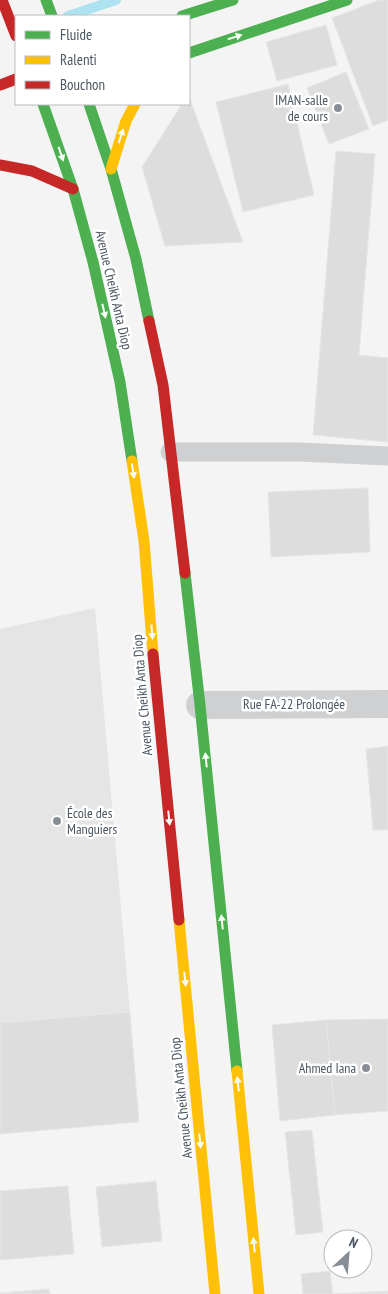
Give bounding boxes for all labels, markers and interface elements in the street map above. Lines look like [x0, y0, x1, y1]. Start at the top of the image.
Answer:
legend [15, 15, 190, 105]
text: Fluide [60, 25, 92, 44]
one-way arrow [227, 32, 242, 40]
text: Ralenti [60, 50, 97, 69]
text: Bouchon [60, 75, 105, 94]
place label: IMAN-salle de cours [275, 91, 328, 125]
marker: IMAN-salle de cours [332, 102, 344, 114]
one-way arrow [118, 128, 126, 143]
one-way arrow [57, 147, 65, 162]
street label: Avenue Cheikh Anta Diop [92, 229, 136, 351]
one-way arrow [100, 303, 108, 318]
one-way arrow [130, 463, 138, 479]
one-way arrow [148, 624, 156, 640]
street label: Avenue Cheikh Anta Diop [128, 634, 156, 756]
street label: Rue FA-22 Prolongée [243, 695, 345, 713]
one-way arrow [202, 752, 210, 768]
place label: École des Manguiers [67, 804, 117, 838]
one-way arrow [165, 810, 173, 826]
marker: École des Manguiers [51, 815, 63, 827]
one-way arrow [218, 914, 226, 930]
one-way arrow [181, 972, 189, 988]
street label: Avenue Cheikh Anta Diop [166, 1037, 196, 1159]
place label: Ahmed Iana [299, 1059, 356, 1077]
marker: Ahmed Iana [360, 1062, 372, 1074]
one-way arrow [234, 1076, 242, 1092]
one-way arrow [197, 1133, 205, 1149]
north arrow [323, 1229, 373, 1279]
text: N [346, 1233, 361, 1252]
one-way arrow [250, 1237, 258, 1253]

